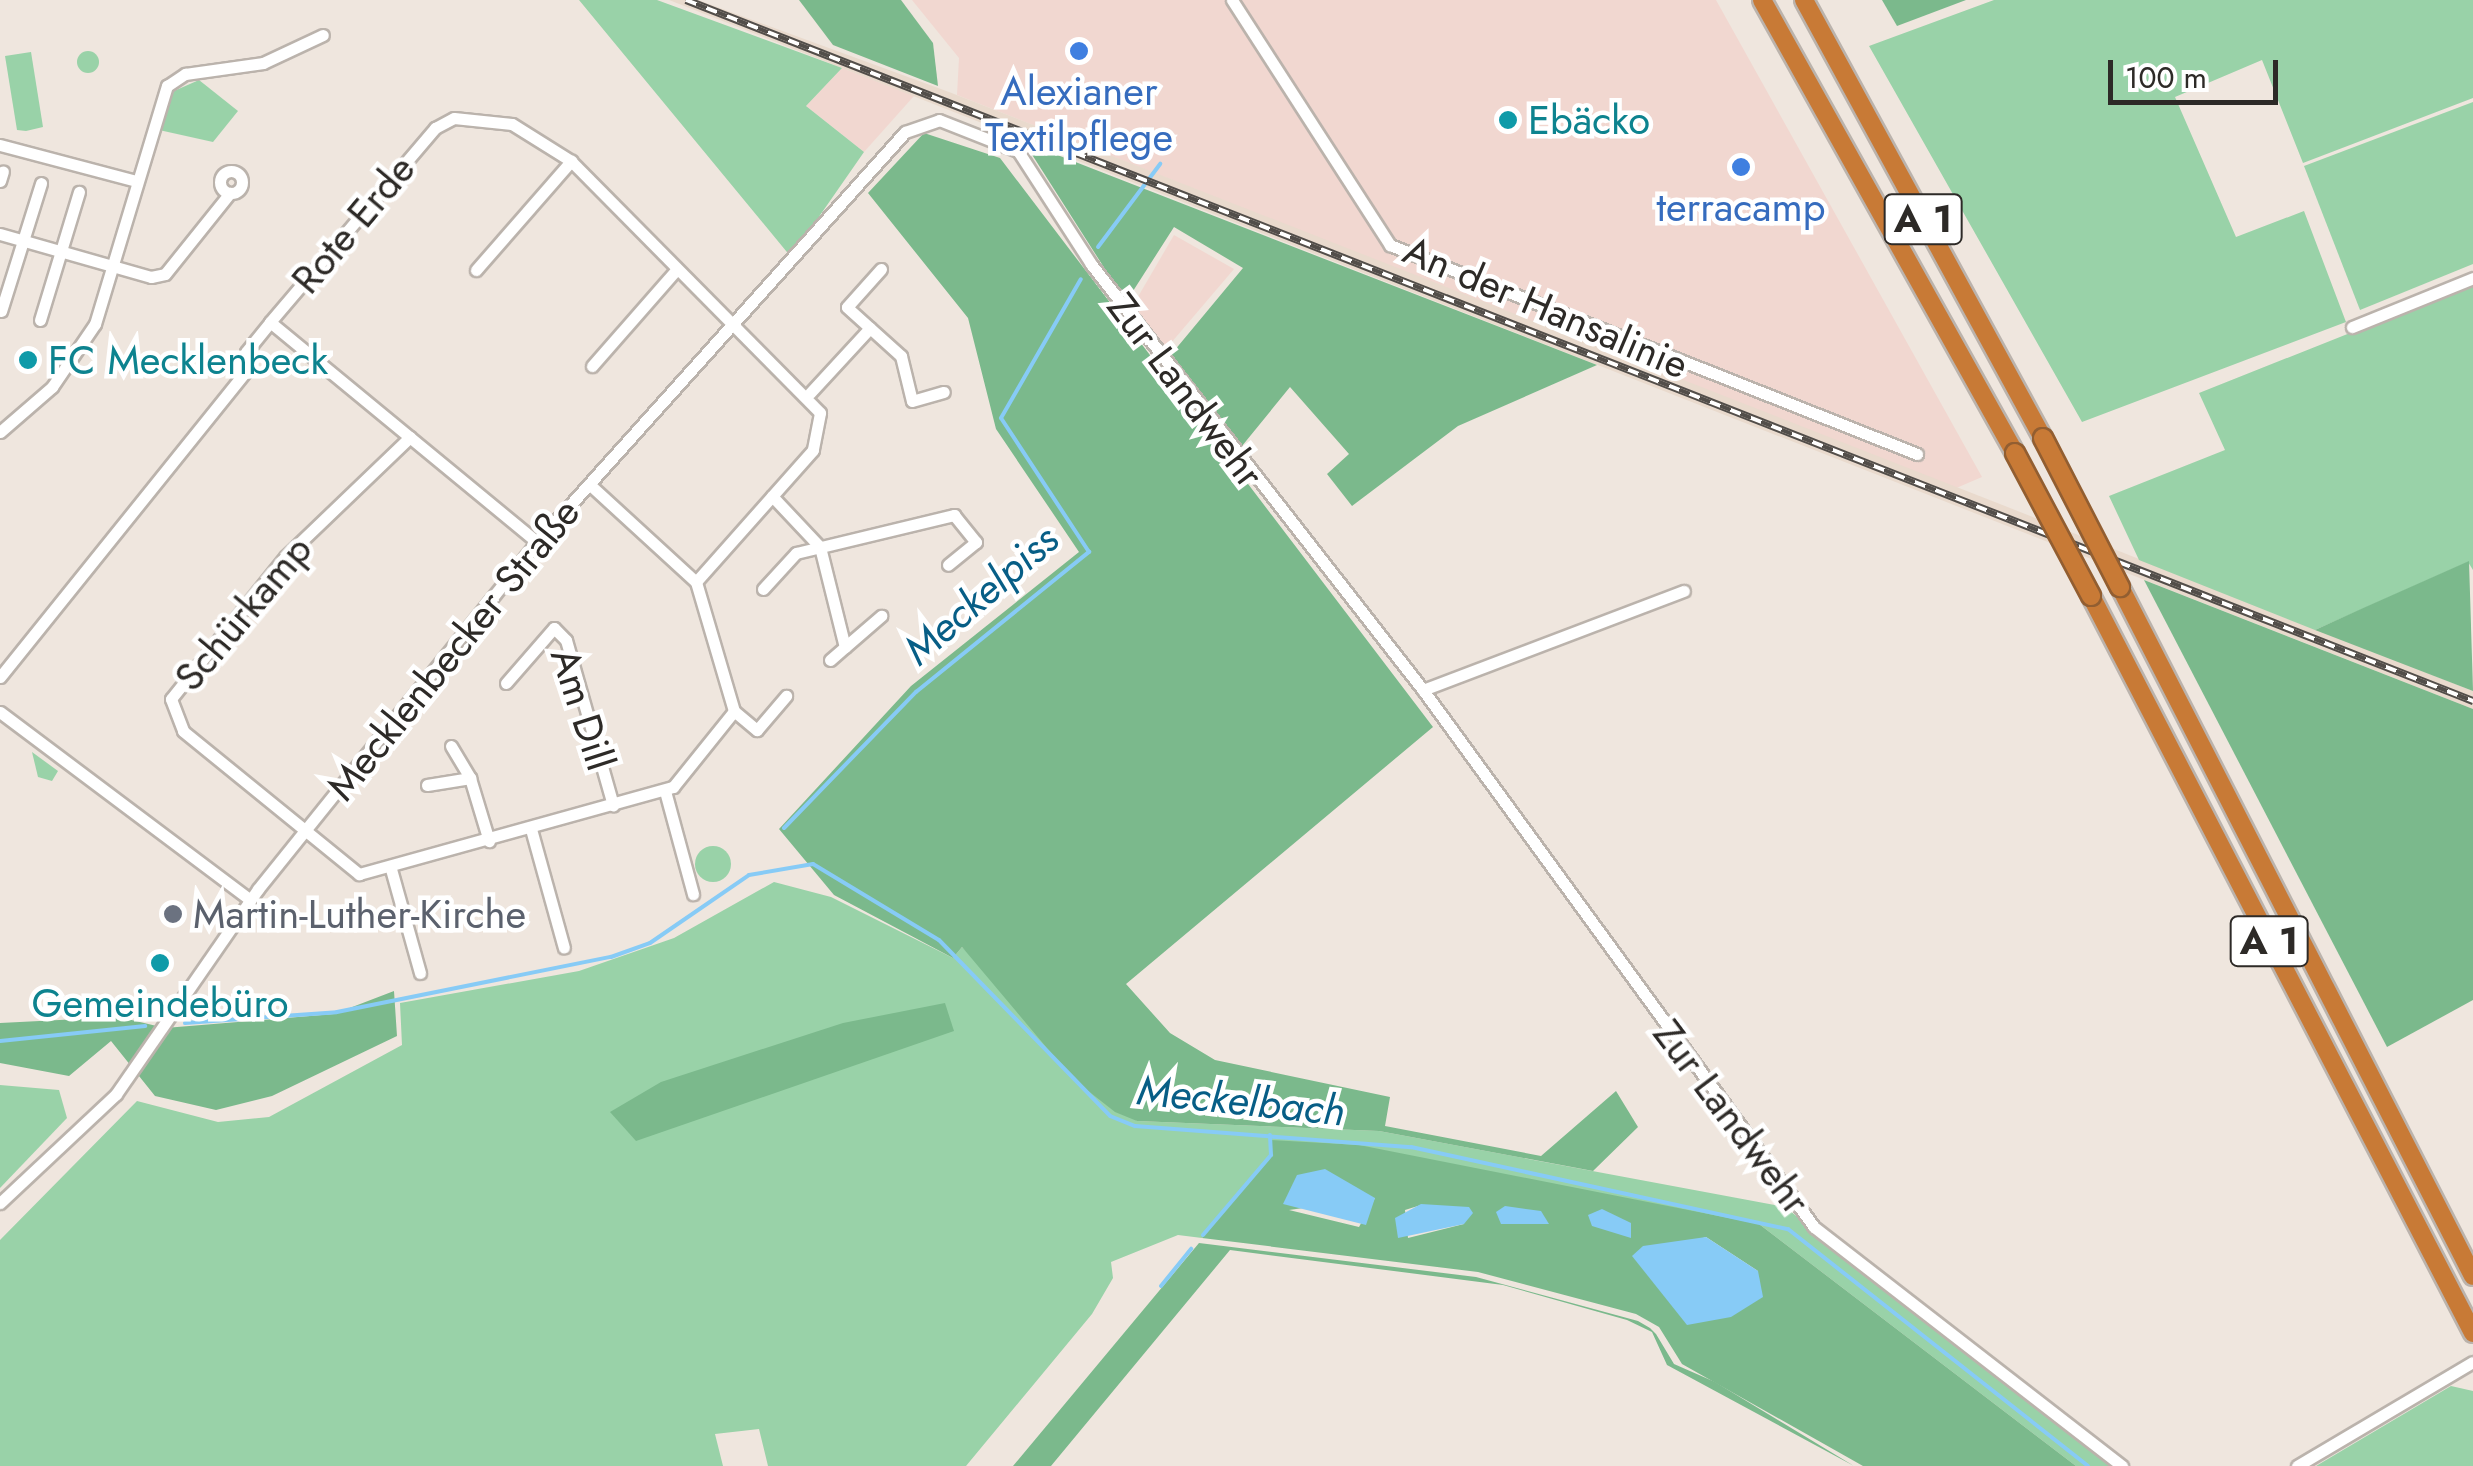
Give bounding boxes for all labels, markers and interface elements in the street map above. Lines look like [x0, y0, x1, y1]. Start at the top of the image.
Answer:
marker: Alexianer Textilpflege [1068, 40, 1090, 62]
scale bar [2113, 40, 2283, 102]
text: 100 m [2125, 56, 2207, 99]
place label: Alexianer Textilpflege [985, 67, 1173, 161]
place label: Ebäcko [1528, 96, 1650, 144]
marker: Ebäcko [1497, 109, 1519, 131]
street label: Rote Erde [281, 145, 425, 303]
marker: terracamp [1730, 156, 1752, 178]
place label: terracamp [1656, 183, 1826, 231]
road number: A 1 [1883, 186, 1963, 252]
street label: An der Hansalinie [1397, 225, 1695, 389]
street label: Zur Landwehr [1098, 284, 1274, 496]
place label: FC Mecklenbeck [48, 336, 328, 384]
marker: FC Mecklenbeck [17, 349, 39, 371]
street label: Mecklenbecker Straße [317, 489, 589, 809]
water label: Meckelpiss [894, 514, 1068, 676]
street label: Schürkamp [164, 526, 322, 700]
street label: Am Dill [541, 642, 625, 776]
place label: Martin-Luther-Kirche [193, 890, 526, 938]
marker: Martin-Luther-Kirche [162, 903, 184, 925]
road number: A 1 [2229, 908, 2309, 974]
marker: Gemeindebüro [149, 952, 171, 974]
place label: Gemeindebüro [32, 979, 288, 1027]
street label: Zur Landwehr [1644, 1011, 1820, 1223]
water label: Meckelbach [1135, 1065, 1347, 1137]

